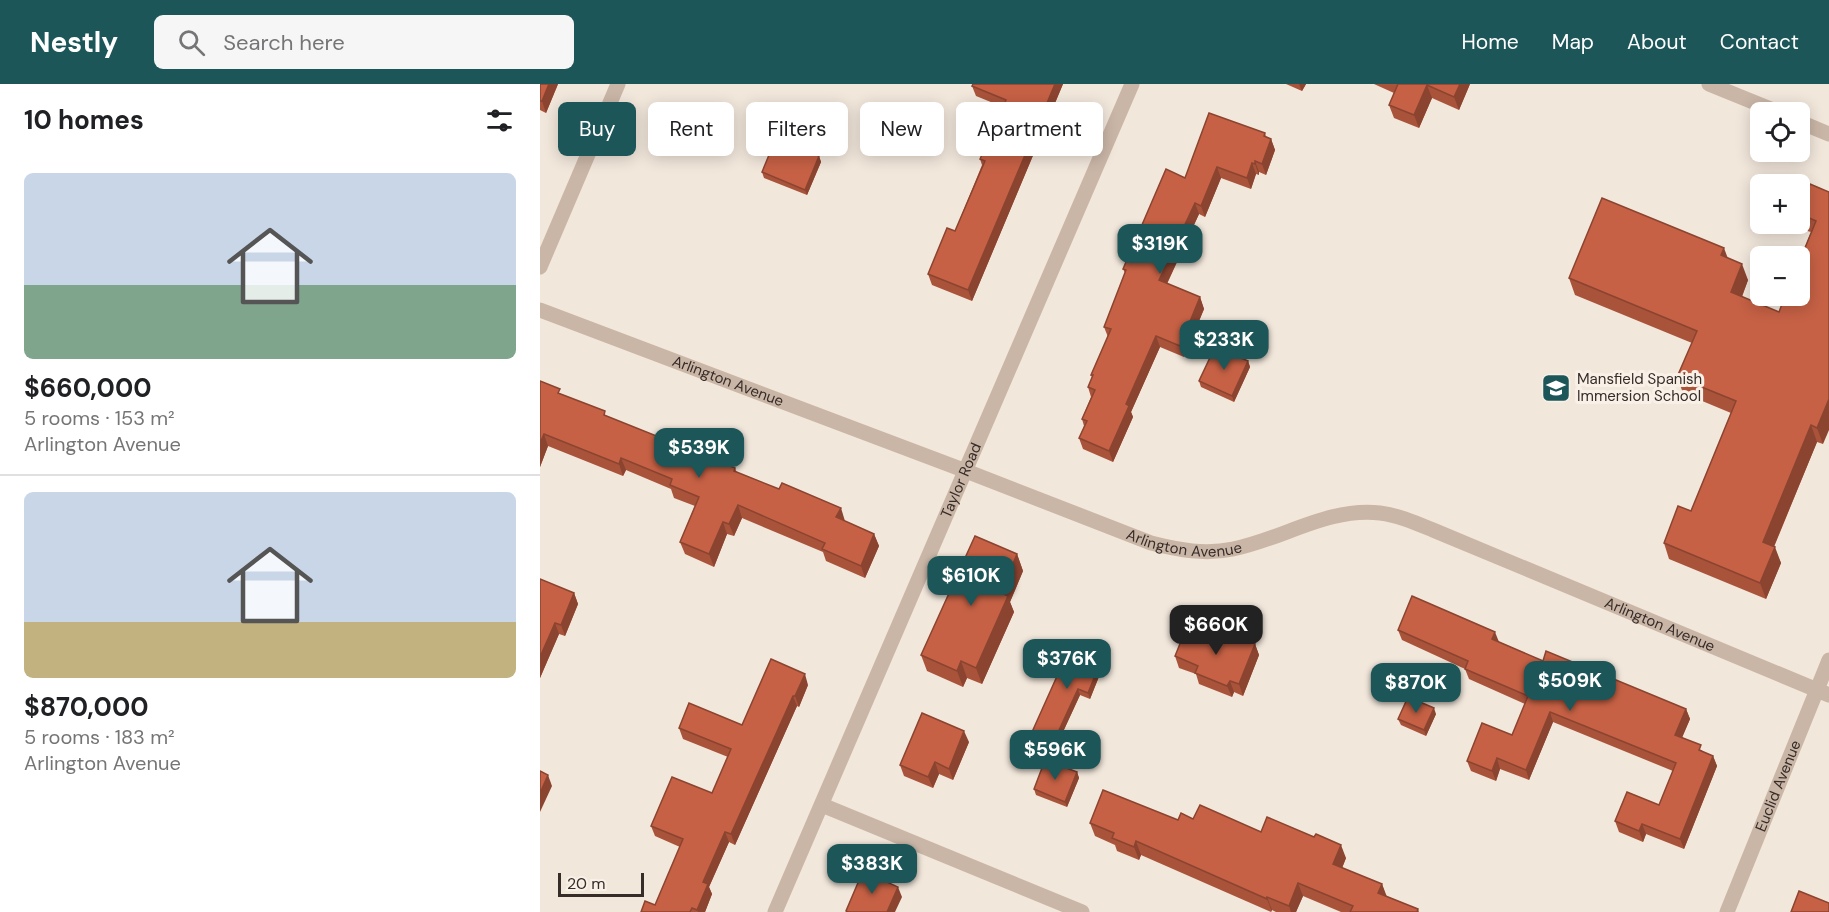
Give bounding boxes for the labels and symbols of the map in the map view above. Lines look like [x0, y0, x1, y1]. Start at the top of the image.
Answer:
pin: $319K [1118, 224, 1202, 275]
pin: $233K [1182, 320, 1266, 371]
street label: Arlington Avenue [669, 351, 787, 411]
place label: Mansfield Spanish Immersion School [1577, 369, 1702, 406]
school or university icon: Mansfield Spanish Immersion School [1540, 372, 1572, 404]
pin: $539K [657, 428, 741, 479]
street label: Taylor Road [936, 440, 986, 521]
street label: Arlington Avenue [1123, 524, 1244, 562]
pin: $610K [929, 556, 1013, 607]
street label: Arlington Avenue [1602, 593, 1718, 656]
pin: $660K [1174, 605, 1258, 656]
pin: $376K [1025, 639, 1109, 690]
pin: $509K [1528, 661, 1612, 712]
pin: $870K [1374, 663, 1458, 714]
pin: $596K [1013, 730, 1097, 781]
street label: Euclid Avenue [1751, 737, 1806, 835]
pin: $383K [830, 844, 914, 895]
scale bar [558, 870, 644, 898]

